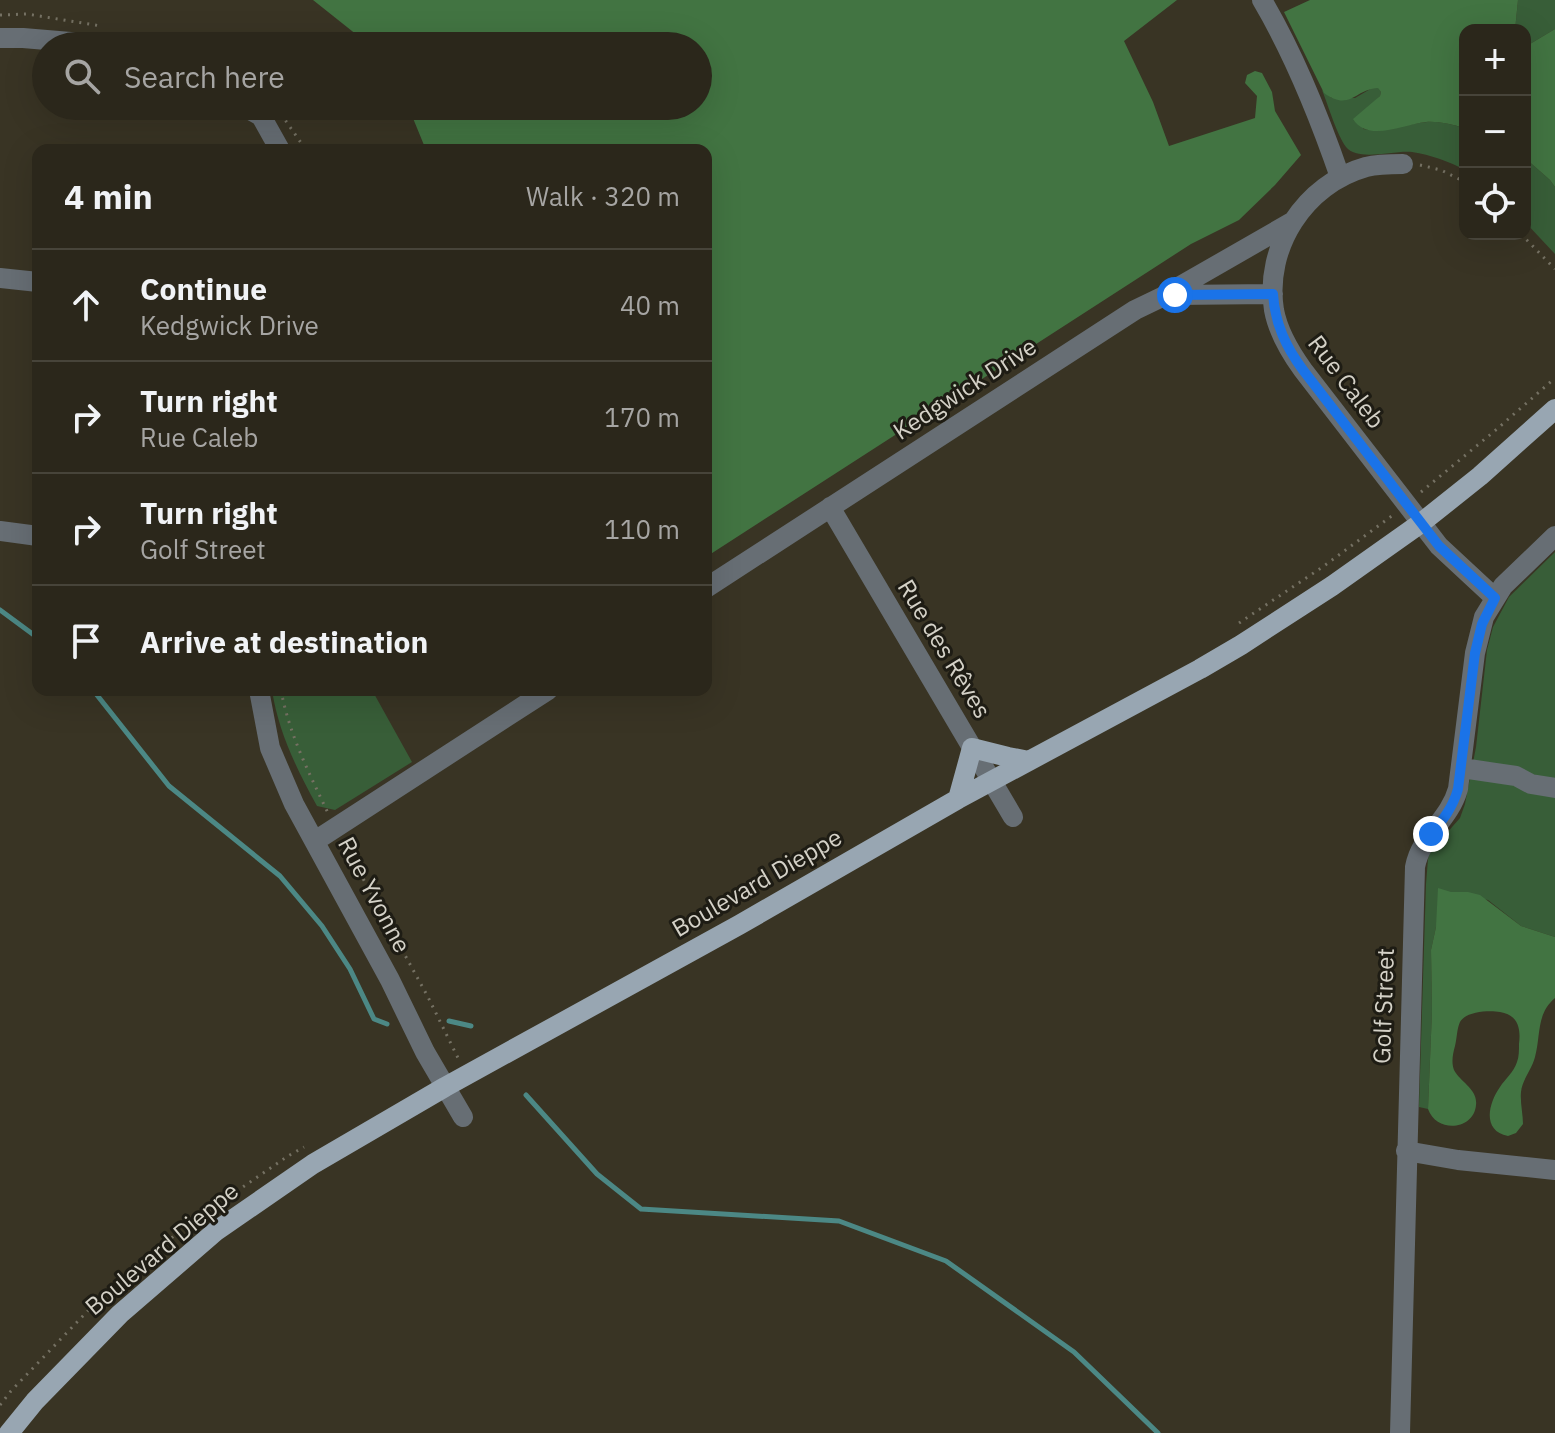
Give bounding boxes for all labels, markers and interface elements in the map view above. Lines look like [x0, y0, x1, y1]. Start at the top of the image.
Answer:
map controls [1459, 24, 1531, 240]
button: + [1459, 24, 1531, 96]
search box [32, 32, 712, 120]
icon: search [60, 54, 104, 98]
text: Search here [124, 57, 285, 96]
button: − [1459, 96, 1531, 168]
button: locate [1459, 168, 1531, 240]
text: 4 min [64, 174, 153, 218]
text: Walk · 320 m [526, 179, 680, 213]
text: Continue [140, 269, 267, 308]
route start [1157, 277, 1193, 313]
icon: ahead [64, 283, 108, 327]
text: 40 m [620, 288, 680, 322]
text: Kedgwick Drive [140, 308, 319, 342]
street label: Rue Caleb [1301, 328, 1392, 435]
street label: Kedgwick Drive [887, 330, 1042, 447]
text: Turn right [140, 381, 278, 420]
icon: right [64, 395, 108, 439]
text: 170 m [604, 400, 680, 434]
text: Rue Caleb [140, 420, 258, 454]
text: Turn right [140, 493, 278, 532]
icon: right [64, 507, 108, 551]
text: 110 m [604, 512, 680, 546]
text: Golf Street [140, 532, 266, 566]
street label: Rue des Rêves [891, 573, 999, 724]
icon: arrive [64, 619, 108, 663]
text: Arrive at destination [140, 622, 428, 661]
route end [1413, 816, 1449, 852]
street label: Boulevard Dieppe [666, 820, 847, 944]
street label: Rue Yvonne [331, 831, 419, 958]
street label: Golf Street [1365, 947, 1401, 1064]
street label: Boulevard Dieppe [78, 1175, 245, 1322]

